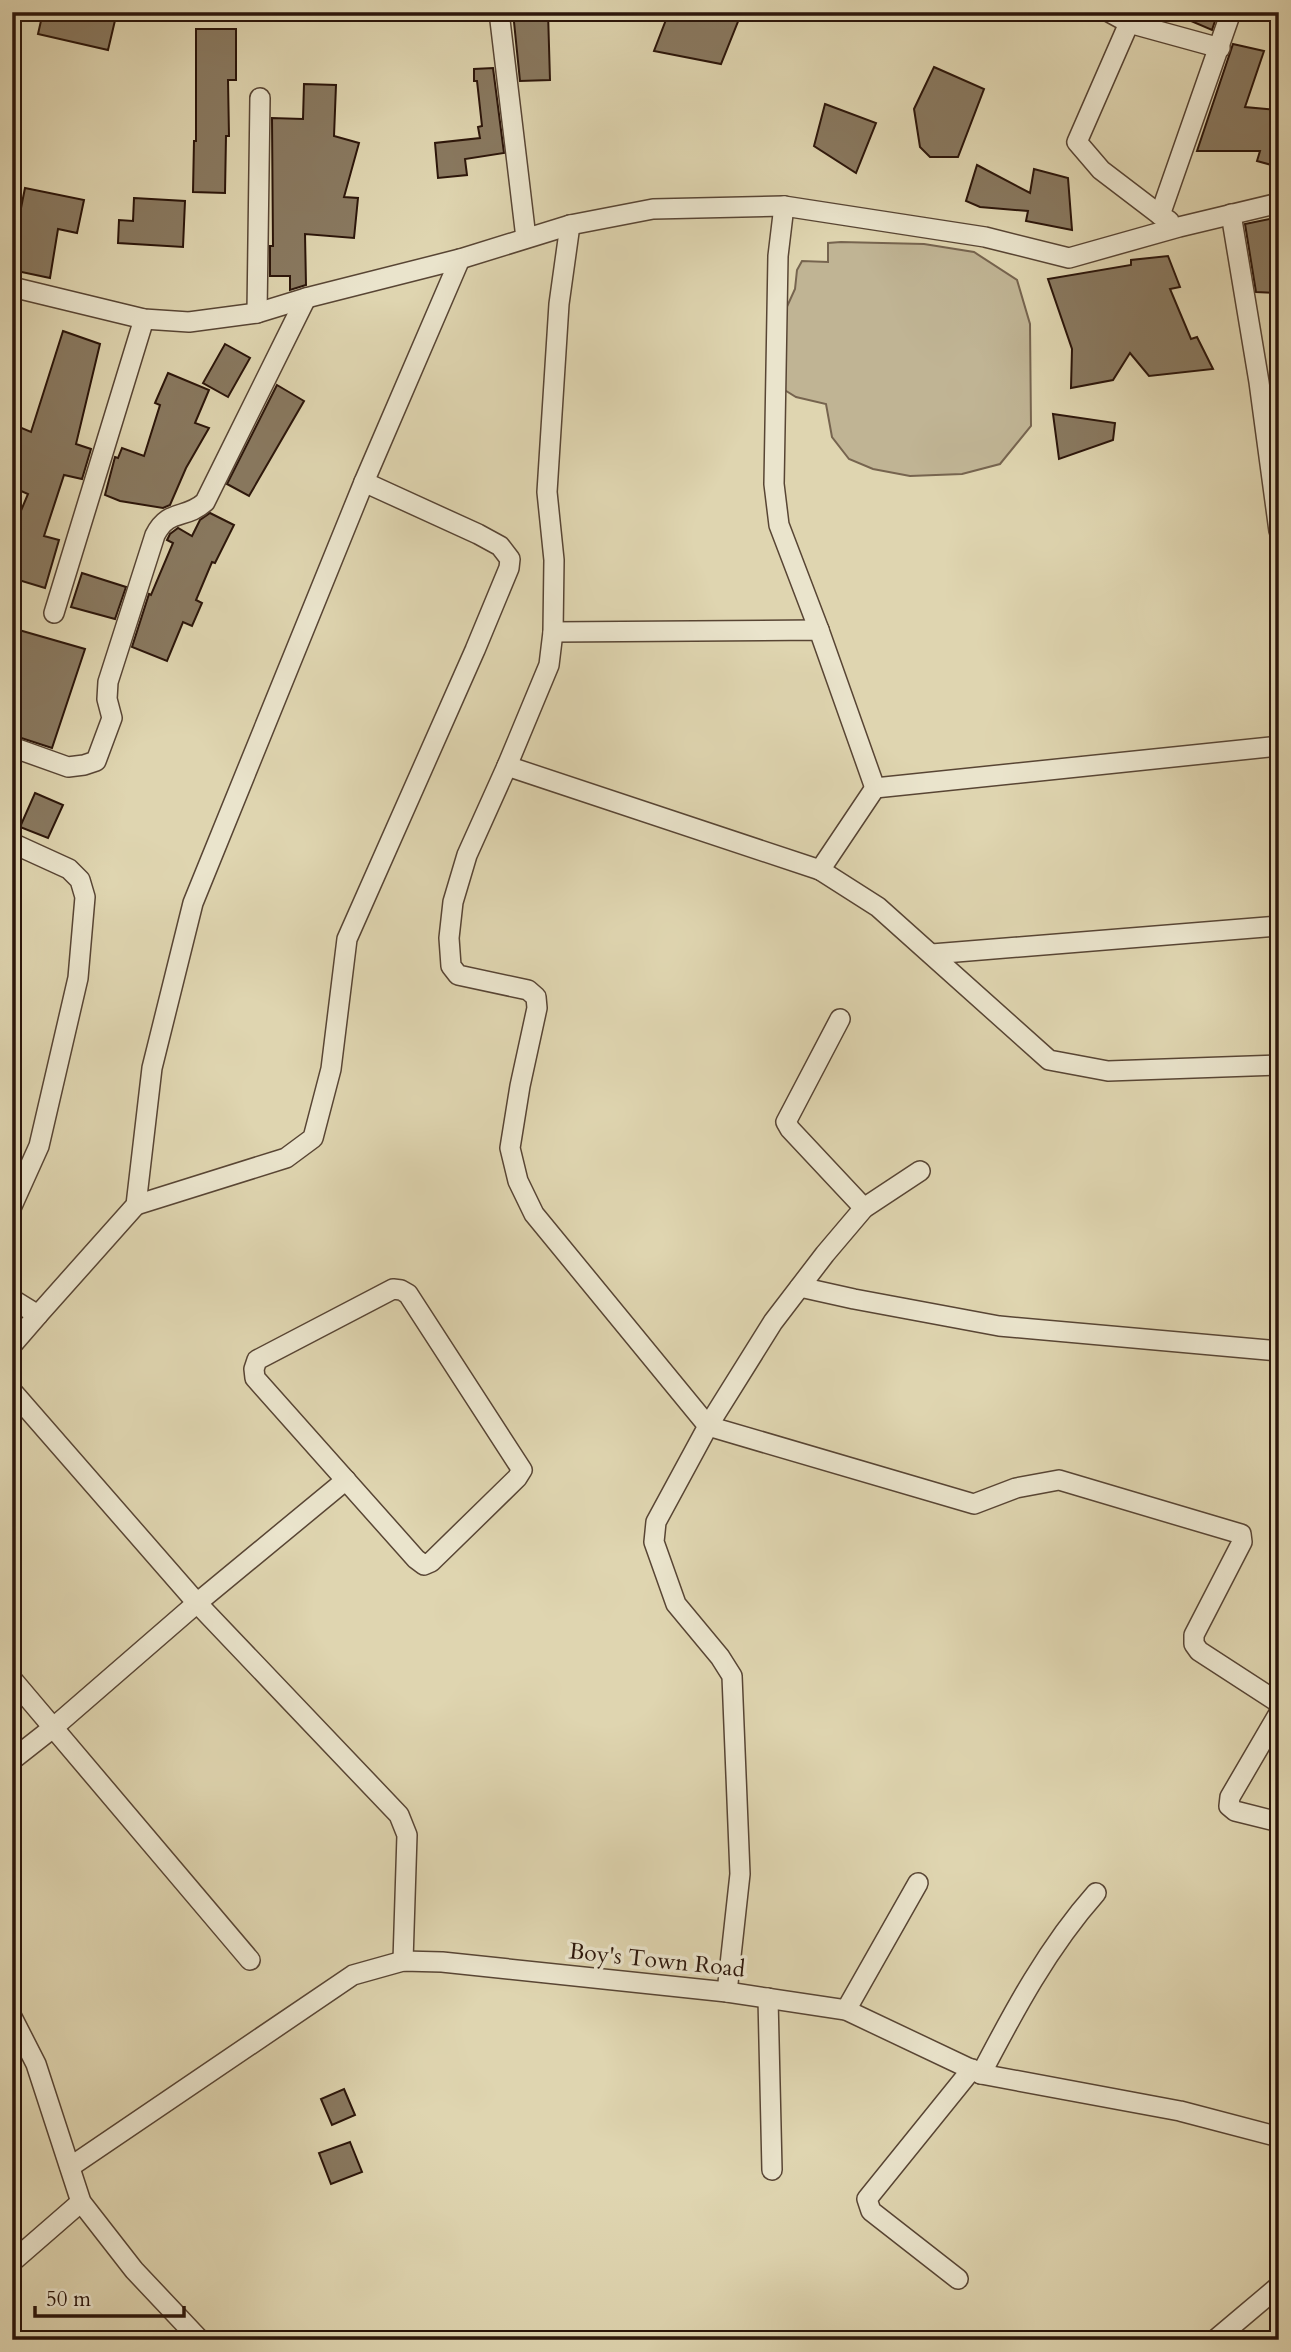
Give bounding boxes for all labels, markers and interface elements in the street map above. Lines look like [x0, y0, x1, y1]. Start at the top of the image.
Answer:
street label: Boy's Town Road [567, 1935, 747, 1985]
scale bar [35, 2275, 184, 2319]
text: 50 m [46, 2285, 91, 2314]

